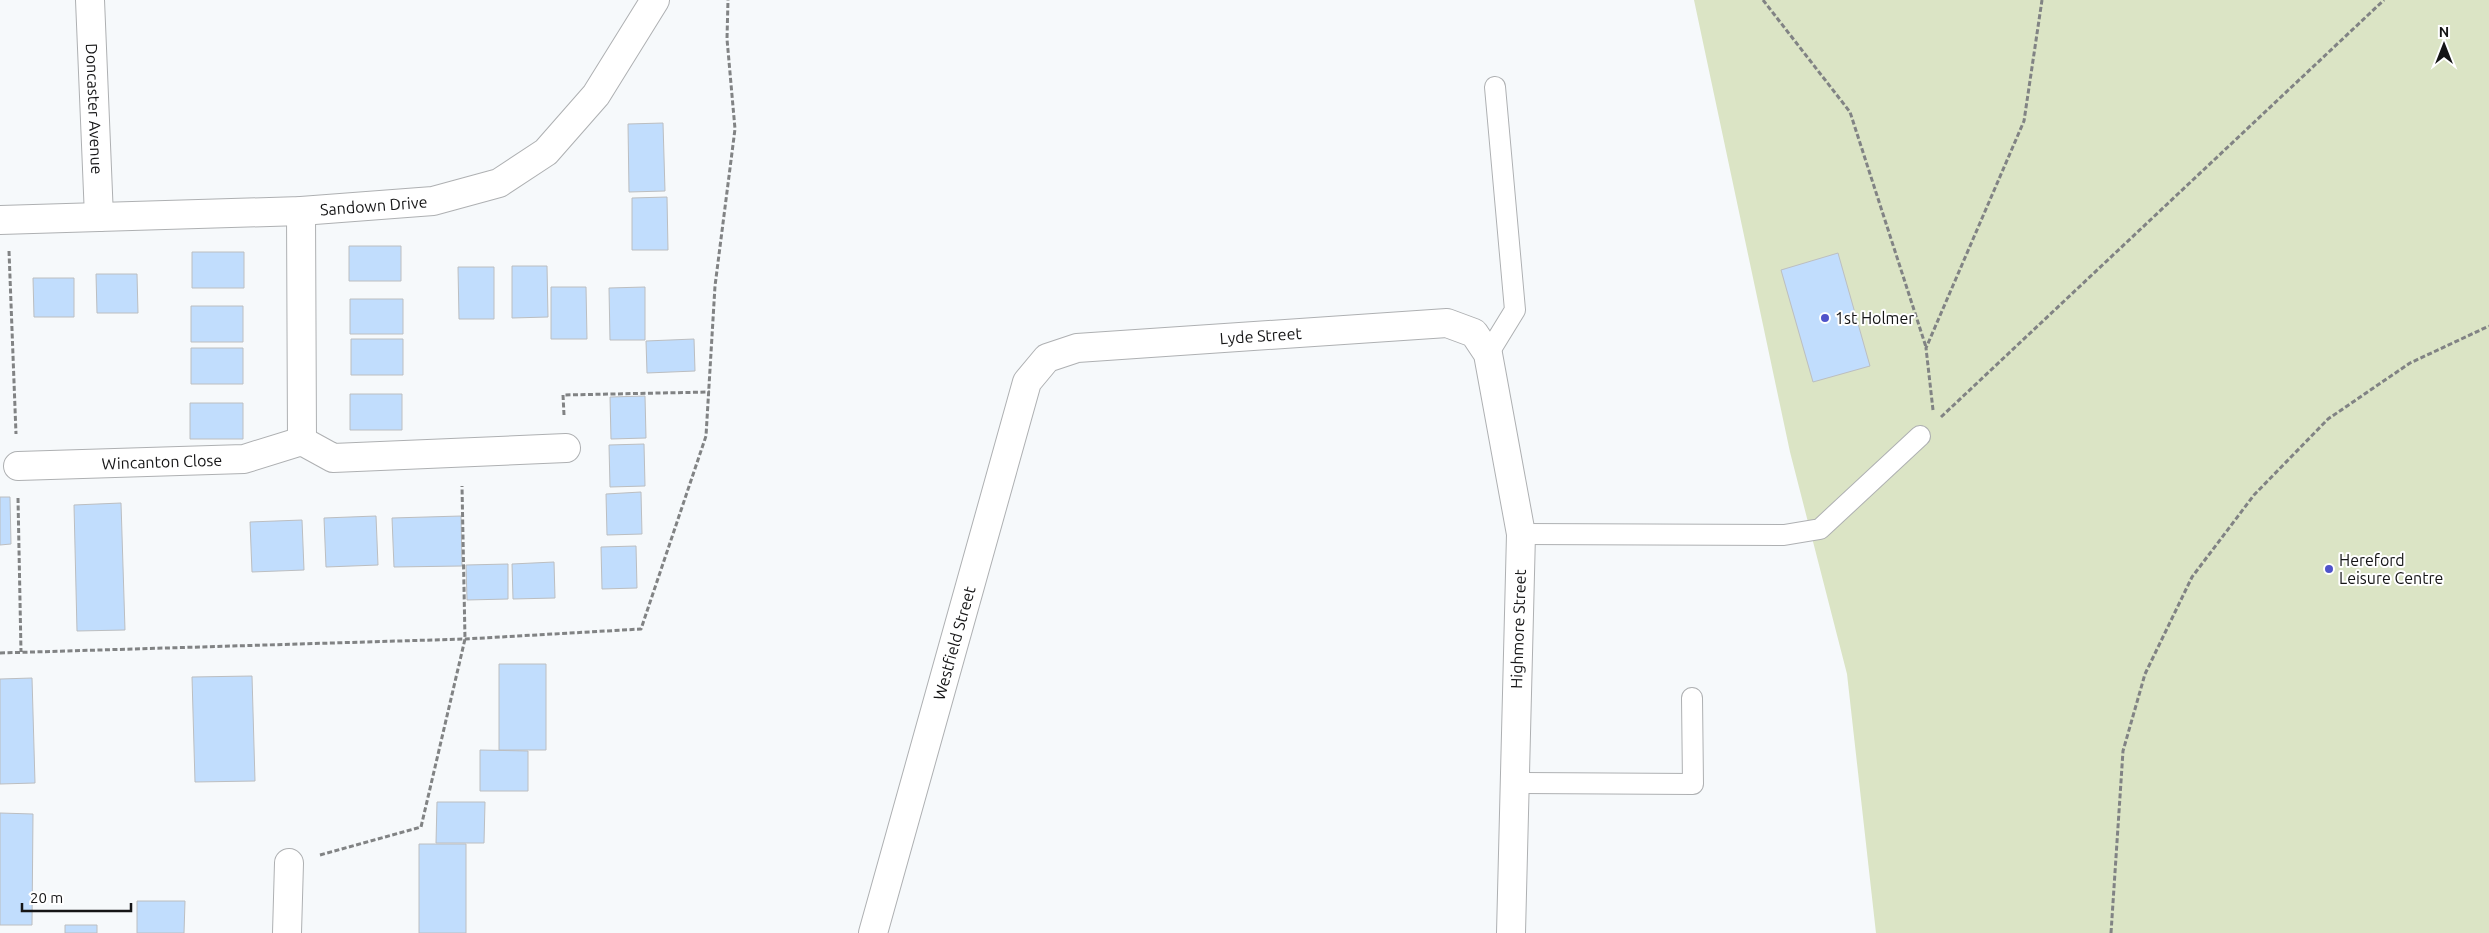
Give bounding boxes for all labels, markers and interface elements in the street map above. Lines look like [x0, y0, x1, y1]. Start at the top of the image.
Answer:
north arrow [2419, 20, 2469, 70]
text: N [2439, 24, 2449, 40]
street label: Doncaster Avenue [83, 43, 106, 175]
street label: Sandown Drive [319, 192, 428, 219]
place label: 1st Holmer [1835, 309, 1914, 327]
marker: 1st Holmer [1819, 312, 1831, 324]
street label: Lyde Street [1219, 324, 1303, 347]
street label: Wincanton Close [101, 451, 222, 472]
place label: Hereford Leisure Centre [2339, 551, 2443, 587]
marker: Hereford Leisure Centre [2323, 563, 2335, 575]
street label: Highmore Street [1507, 568, 1529, 689]
street label: Westfield Street [930, 583, 979, 702]
scale bar [22, 880, 131, 912]
text: 20 m [30, 889, 63, 906]

